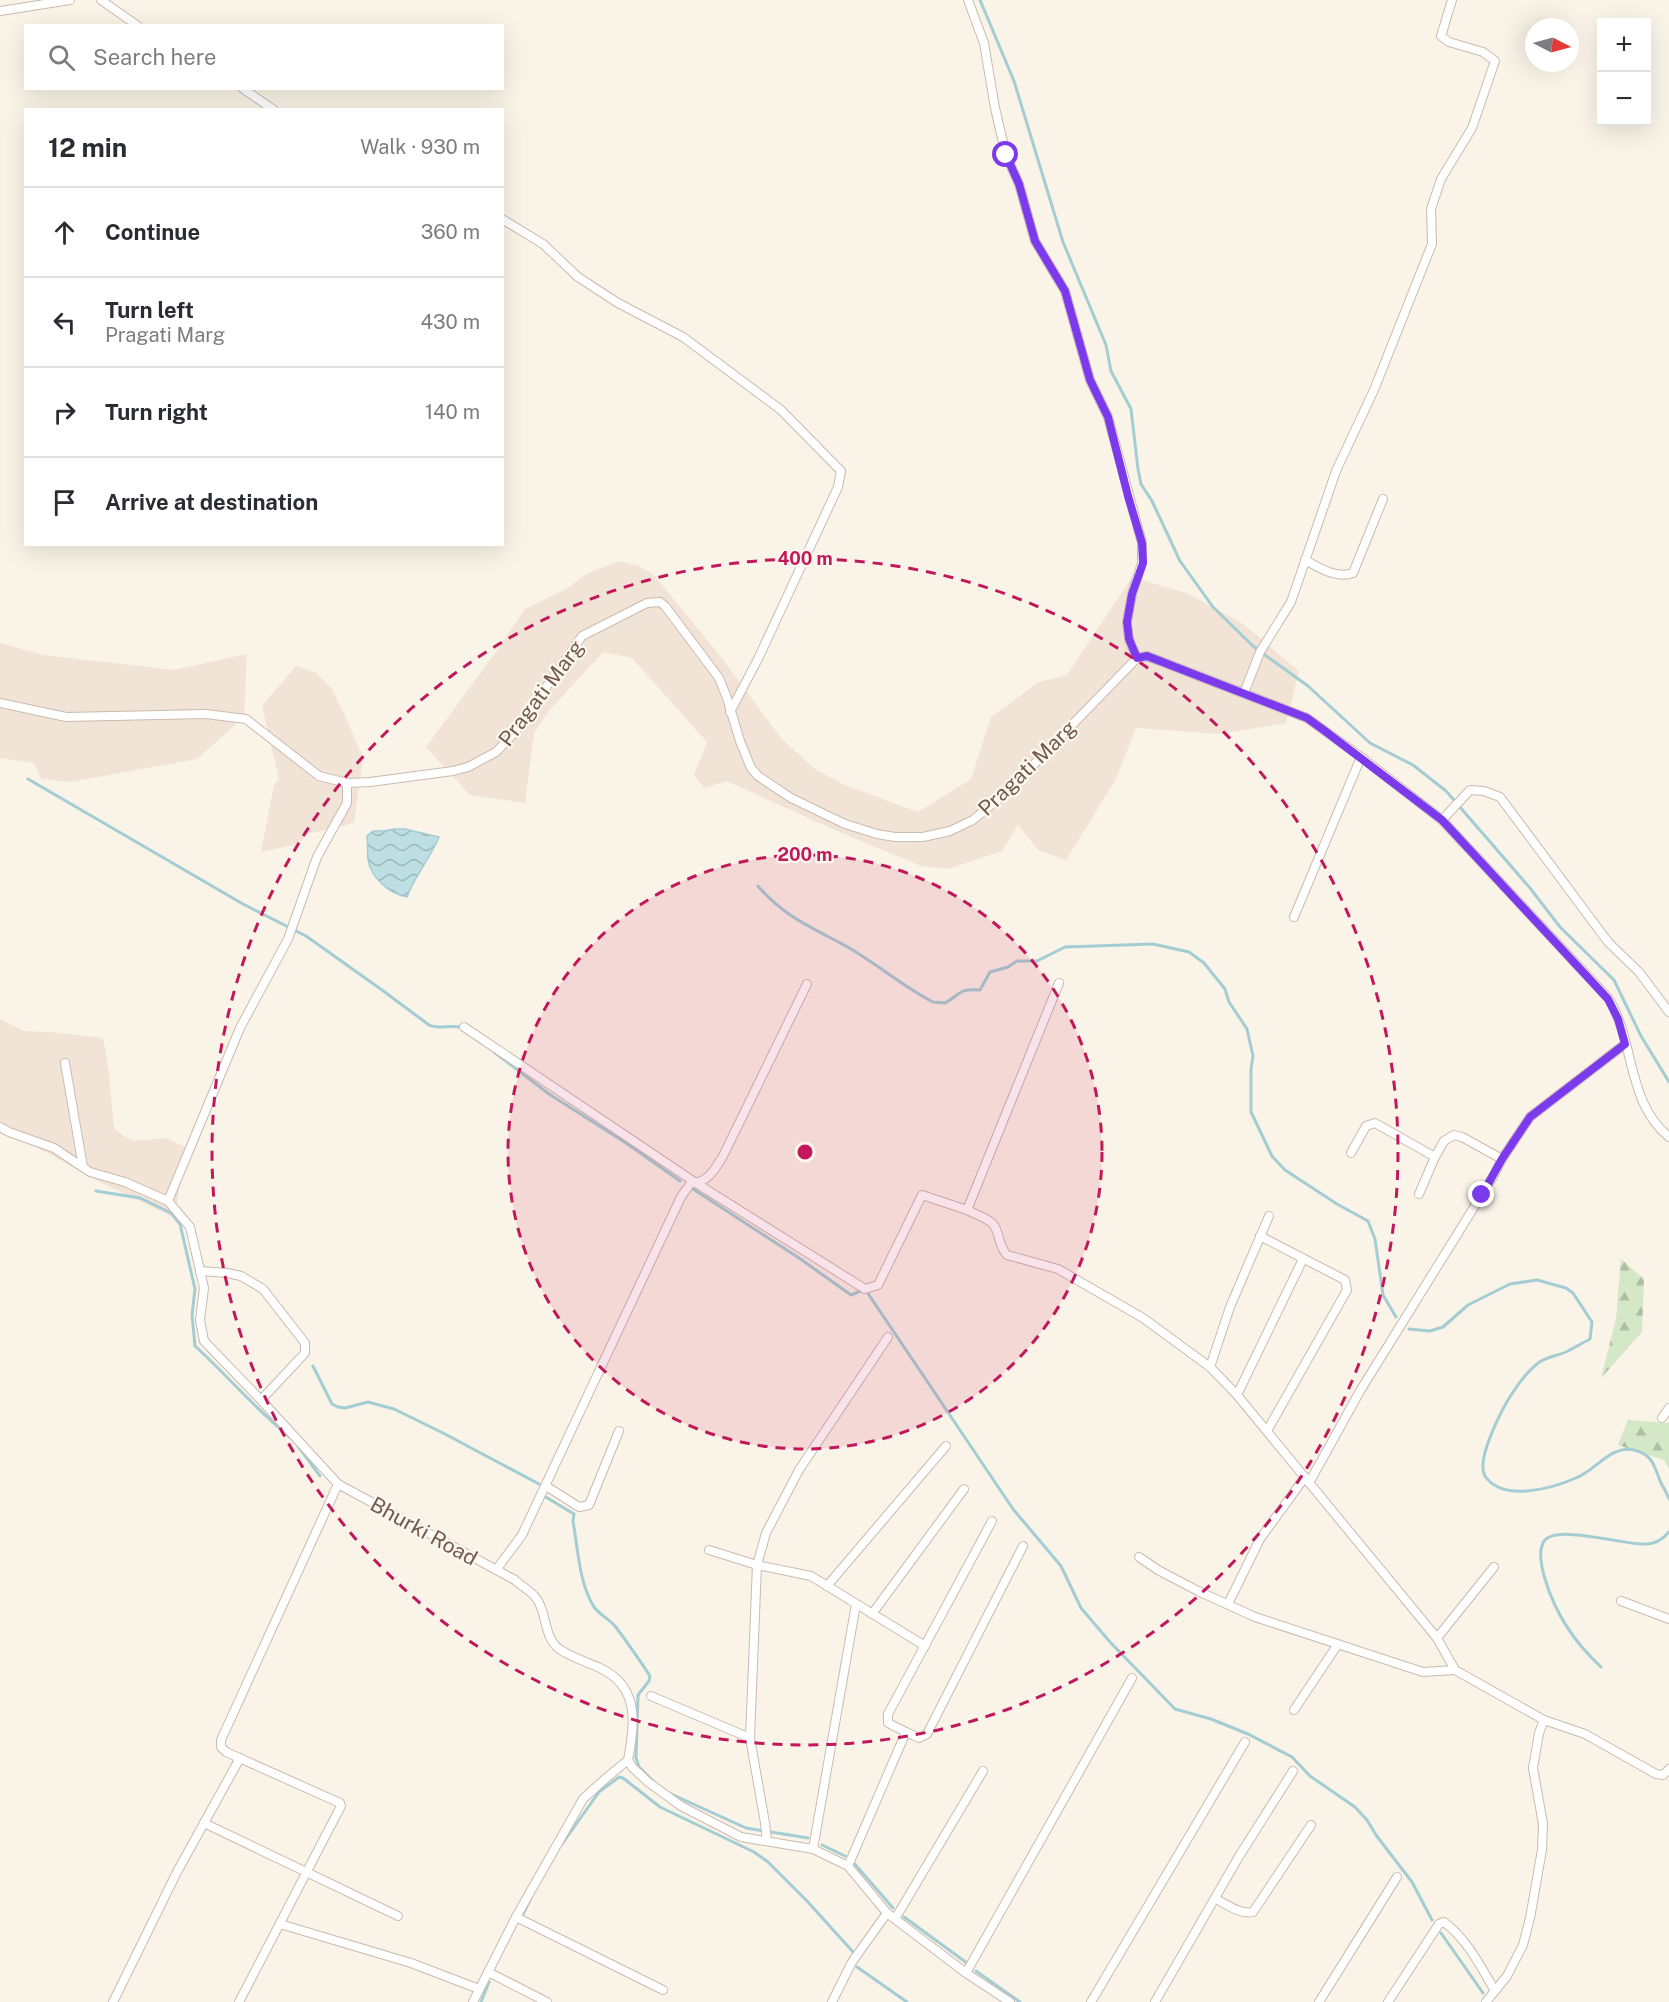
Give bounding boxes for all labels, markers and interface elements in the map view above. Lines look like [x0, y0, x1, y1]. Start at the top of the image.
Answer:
north arrow [1525, 18, 1579, 72]
map controls [1597, 18, 1651, 126]
button: + [1597, 18, 1651, 72]
search box [24, 24, 504, 90]
icon: search [45, 41, 78, 74]
text: Search here [93, 44, 217, 70]
button: − [1597, 72, 1651, 126]
text: 12 min [48, 132, 127, 163]
text: Walk · 930 m [360, 135, 480, 159]
route start [992, 141, 1018, 167]
icon: ahead [48, 216, 81, 249]
text: Continue [105, 219, 200, 245]
text: 360 m [421, 220, 480, 244]
text: Turn left [105, 297, 194, 323]
icon: left [48, 306, 81, 339]
text: 430 m [421, 310, 480, 334]
text: Pragati Marg [105, 323, 225, 347]
icon: right [48, 396, 81, 429]
text: Turn right [105, 399, 208, 425]
text: 140 m [425, 400, 480, 424]
icon: arrive [48, 486, 81, 519]
text: Arrive at destination [105, 489, 318, 515]
text: 400 m [777, 548, 833, 569]
street label: Pragati Marg [493, 635, 589, 751]
street label: Pragati Marg [973, 715, 1081, 821]
text: 200 m [778, 844, 832, 865]
centre of rings [795, 1142, 815, 1162]
route end [1468, 1181, 1494, 1207]
street label: Bhurki Road [366, 1491, 482, 1571]

